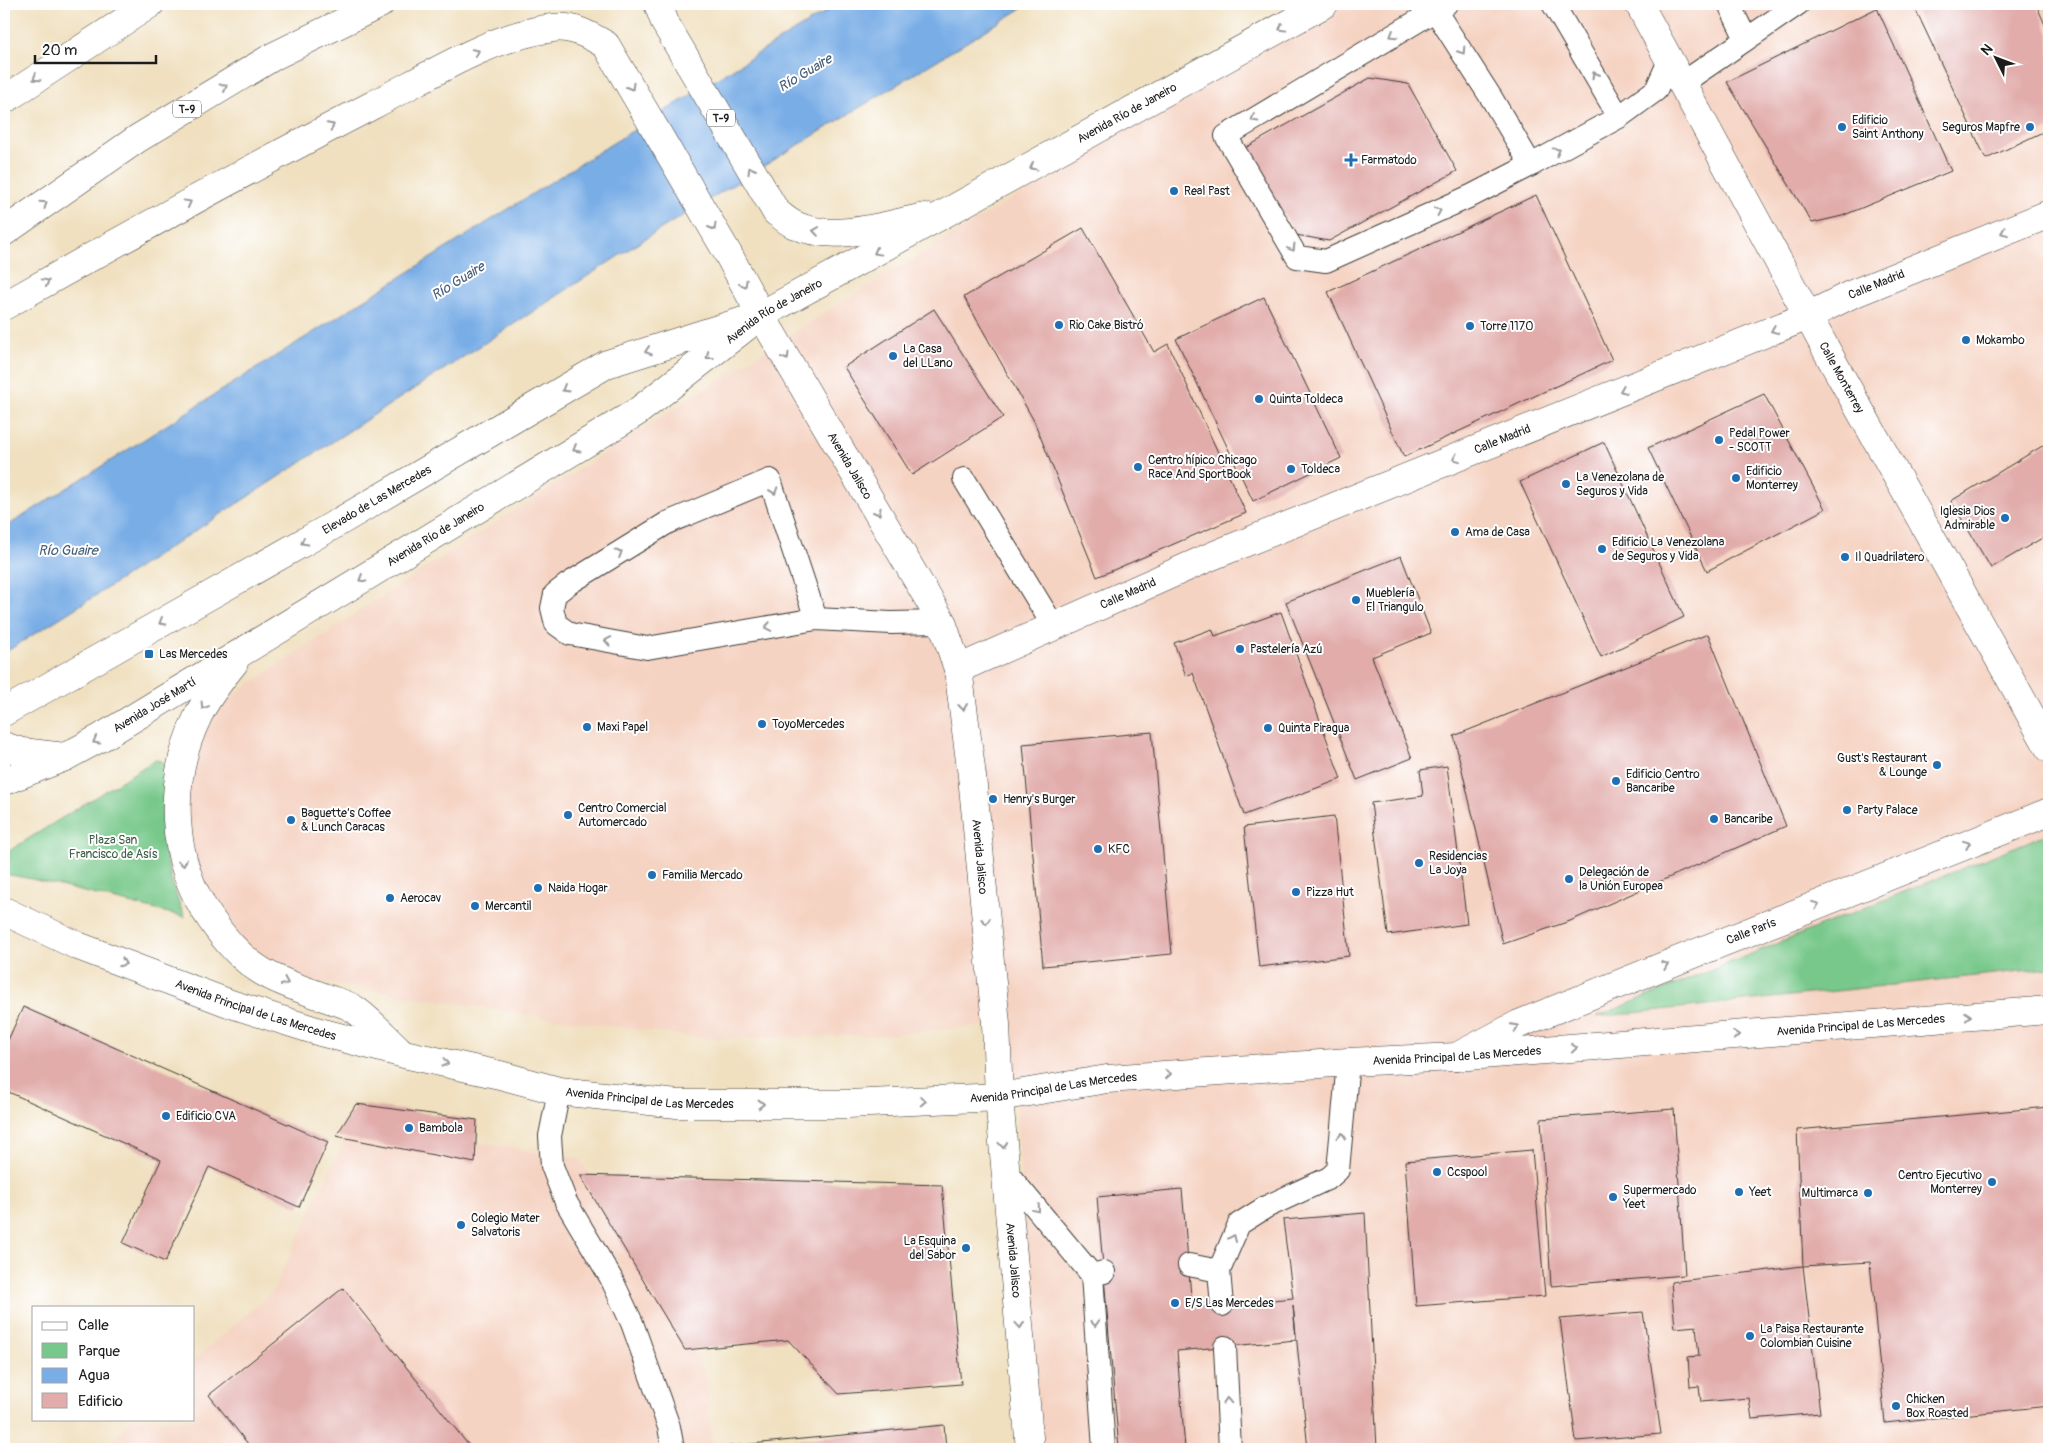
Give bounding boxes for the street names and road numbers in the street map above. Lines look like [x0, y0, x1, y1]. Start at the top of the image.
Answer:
street label: Avenida Río de Janeiro [1074, 79, 1180, 146]
road number: T-9 [173, 100, 201, 118]
road number: T-9 [707, 110, 735, 126]
street label: Calle Madrid [1846, 266, 1907, 302]
street label: Avenida Río de Janeiro [723, 275, 825, 347]
street label: Calle Monterrey [1816, 339, 1867, 416]
street label: Calle Madrid [1472, 421, 1533, 457]
street label: Avenida Jalisco [824, 429, 876, 503]
street label: Elevado de Las Mercedes [320, 461, 434, 538]
street label: Avenida Río de Janeiro [384, 499, 488, 570]
street label: Calle Madrid [1098, 574, 1158, 612]
street label: Avenida José Martí [110, 674, 199, 736]
street label: Avenida Jalisco [969, 818, 991, 896]
street label: Calle París [1724, 914, 1779, 948]
street label: Avenida Principal de Las Mercedes [173, 976, 339, 1044]
street label: Avenida Principal de Las Mercedes [1776, 1011, 1946, 1039]
street label: Avenida Principal de Las Mercedes [1372, 1043, 1542, 1068]
street label: Avenida Principal de Las Mercedes [969, 1069, 1138, 1106]
street label: Avenida Principal de Las Mercedes [565, 1084, 734, 1112]
street label: Avenida Jalisco [1003, 1222, 1024, 1299]

